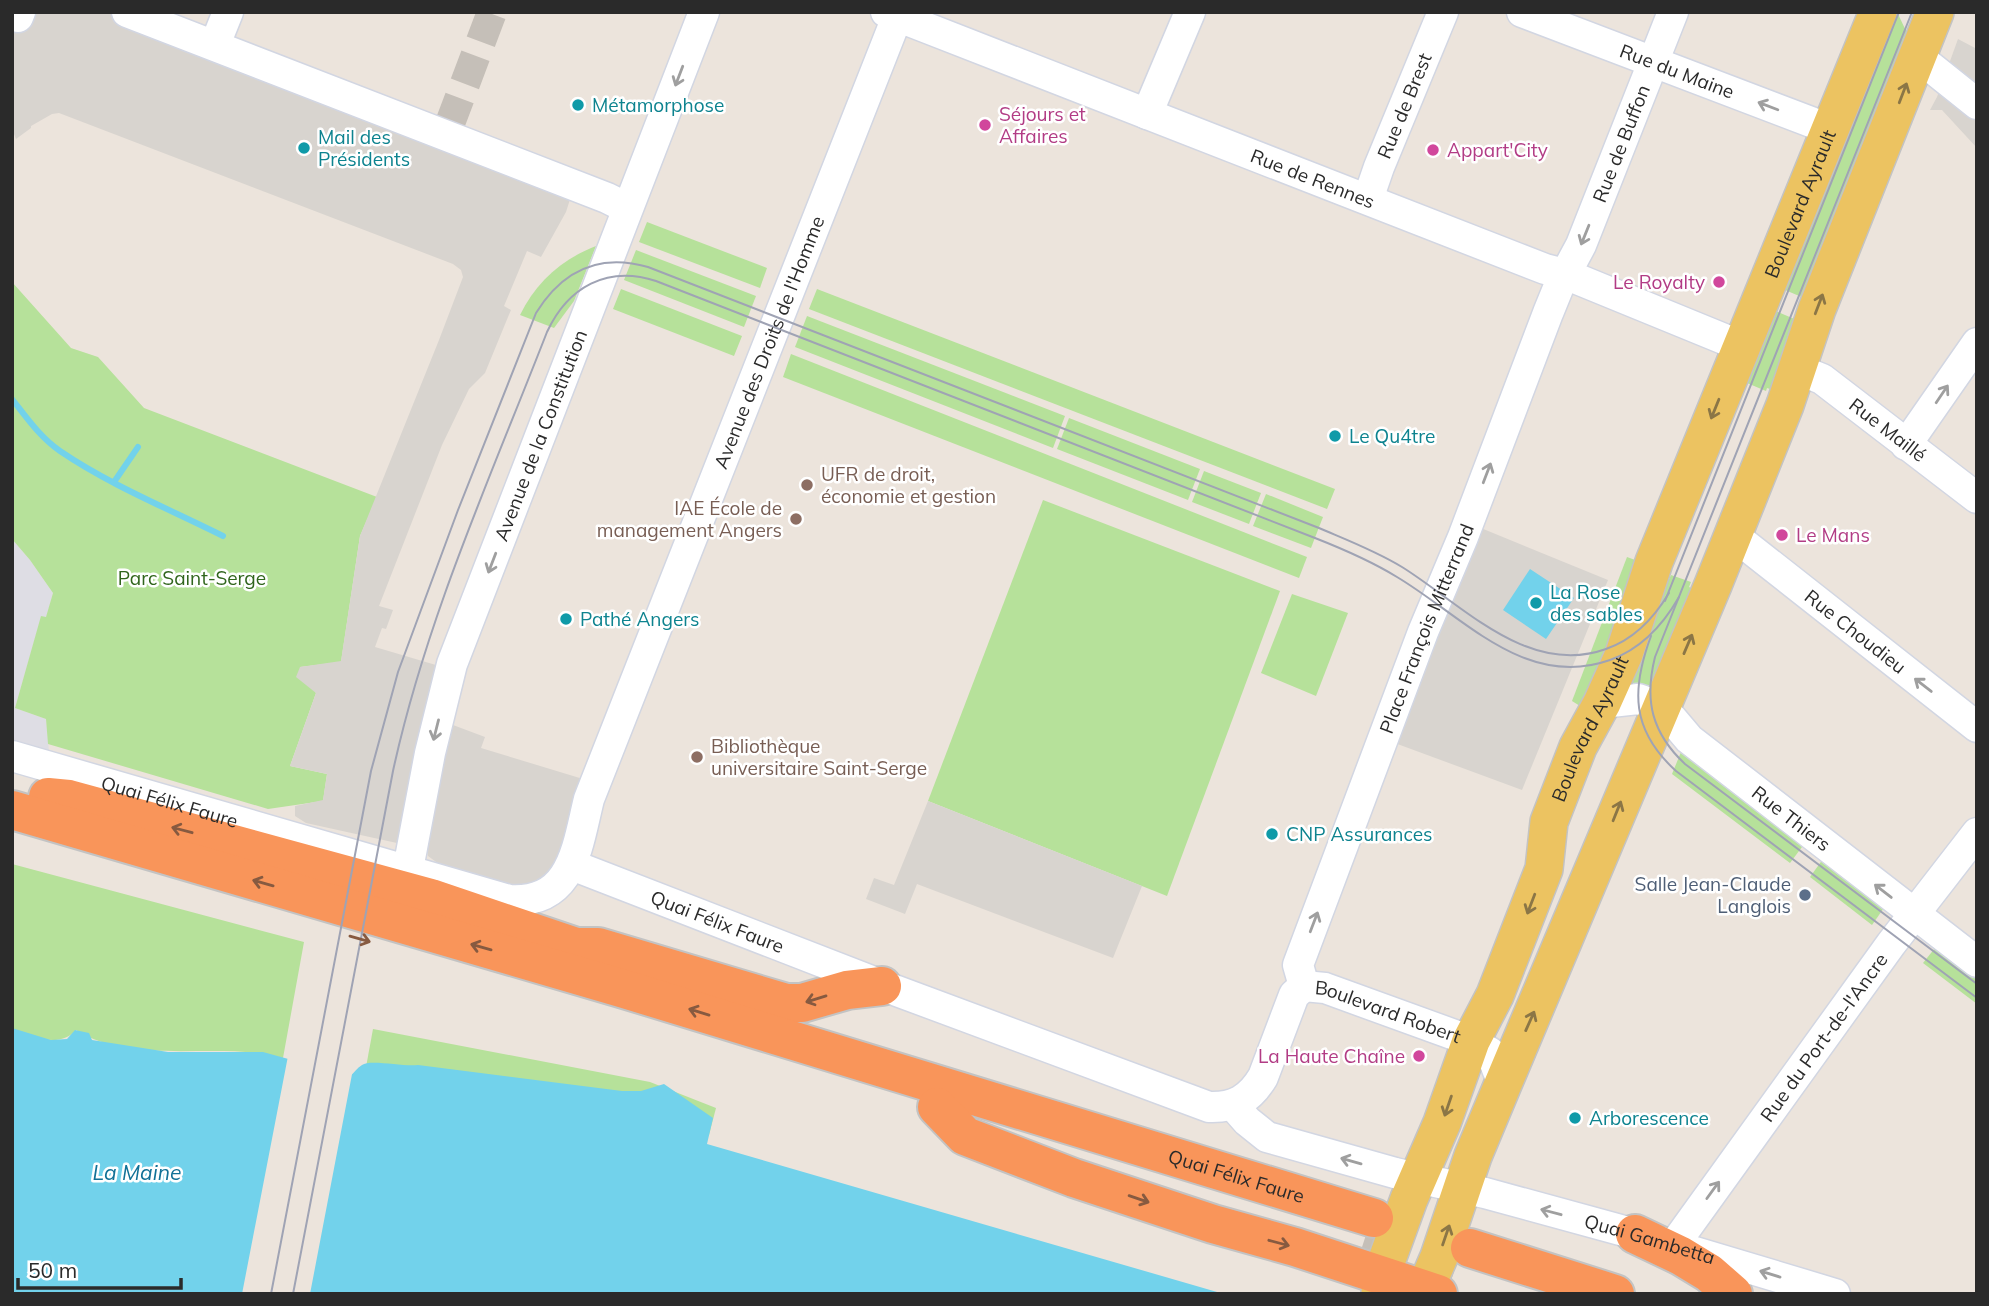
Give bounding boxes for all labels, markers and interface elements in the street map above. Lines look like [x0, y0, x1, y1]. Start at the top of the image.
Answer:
street label: Rue du Maine [1617, 38, 1738, 104]
street label: Rue de Brest [1372, 49, 1437, 162]
one-way arrow [671, 64, 684, 86]
street label: Rue de Buffon [1587, 81, 1655, 206]
one-way arrow [1898, 82, 1910, 104]
place label: Métamorphose [592, 93, 724, 117]
marker: Métamorphose [570, 97, 586, 113]
one-way arrow [1757, 98, 1779, 111]
place label: Séjours et Affaires [999, 102, 1086, 148]
marker: Séjours et Affaires [977, 117, 993, 133]
place label: Mail des Présidents [318, 125, 410, 171]
street label: Boulevard Ayrault [1759, 126, 1841, 281]
place label: Appart'City [1447, 138, 1548, 162]
marker: Mail des Présidents [296, 140, 312, 156]
marker: Appart'City [1425, 142, 1441, 158]
street label: Rue de Rennes [1247, 143, 1378, 213]
street label: Avenue des Droits de l'Homme [708, 213, 829, 472]
one-way arrow [1578, 224, 1591, 246]
place label: Le Royalty [1613, 270, 1705, 294]
marker: Le Royalty [1711, 274, 1727, 290]
one-way arrow [1814, 294, 1827, 316]
street label: Avenue de la Constitution [489, 326, 592, 544]
one-way arrow [1935, 385, 1949, 404]
street label: Rue Maillé [1844, 392, 1931, 467]
one-way arrow [1708, 398, 1721, 420]
place label: Le Qu4tre [1349, 424, 1435, 448]
marker: Le Qu4tre [1327, 428, 1343, 444]
place label: UFR de droit, économie et gestion [821, 462, 996, 508]
one-way arrow [1482, 463, 1495, 484]
marker: UFR de droit, économie et gestion [799, 477, 815, 493]
place label: IAE École de management Angers [597, 496, 782, 542]
marker: IAE École de management Angers [788, 511, 804, 527]
street label: Place François Mitterrand [1374, 520, 1479, 737]
place label: Le Mans [1796, 523, 1870, 547]
marker: Le Mans [1774, 527, 1790, 543]
one-way arrow [485, 551, 497, 573]
park label: Parc Saint-Serge [118, 566, 266, 590]
place label: La Rose des sables [1550, 580, 1643, 626]
street label: Rue Choudieu [1800, 584, 1911, 679]
marker: La Rose des sables [1528, 595, 1544, 611]
place label: Pathé Angers [580, 607, 700, 631]
marker: Pathé Angers [558, 611, 574, 627]
one-way arrow [1682, 633, 1695, 655]
street label: Boulevard Ayrault [1546, 652, 1634, 805]
one-way arrow [1914, 677, 1933, 692]
one-way arrow [429, 718, 442, 741]
place label: Bibliothèque universitaire Saint-Serge [711, 734, 927, 780]
marker: Bibliothèque universitaire Saint-Serge [689, 749, 705, 765]
street label: Quai Félix Faure [98, 770, 241, 833]
street label: Rue Thiers [1747, 780, 1836, 856]
one-way arrow [1611, 800, 1624, 822]
one-way arrow [171, 822, 193, 835]
place label: CNP Assurances [1286, 822, 1432, 846]
marker: CNP Assurances [1264, 826, 1280, 842]
place label: Salle Jean-Claude Langlois [1635, 872, 1791, 918]
one-way arrow [252, 876, 274, 889]
one-way arrow [1875, 883, 1893, 898]
street label: Quai Félix Faure [647, 885, 788, 958]
marker: Salle Jean-Claude Langlois [1797, 887, 1813, 903]
one-way arrow [1523, 892, 1536, 914]
one-way arrow [1309, 911, 1321, 933]
one-way arrow [348, 933, 371, 946]
one-way arrow [471, 940, 493, 953]
street label: Rue du Port-de-l'Ancre [1755, 948, 1893, 1126]
street label: Boulevard Robert [1314, 975, 1464, 1048]
one-way arrow [805, 994, 827, 1007]
one-way arrow [689, 1005, 711, 1017]
one-way arrow [1525, 1011, 1538, 1032]
place label: La Haute Chaîne [1258, 1044, 1405, 1068]
marker: La Haute Chaîne [1411, 1048, 1427, 1064]
one-way arrow [1441, 1094, 1453, 1116]
place label: Arborescence [1589, 1106, 1709, 1130]
marker: Arborescence [1567, 1110, 1583, 1126]
street label: Quai Félix Faure [1165, 1144, 1307, 1208]
one-way arrow [1340, 1153, 1362, 1166]
water label: La Maine [93, 1159, 181, 1185]
one-way arrow [1706, 1181, 1721, 1200]
one-way arrow [1127, 1194, 1149, 1207]
one-way arrow [1540, 1204, 1562, 1217]
street label: Quai Gambetta [1582, 1209, 1718, 1269]
one-way arrow [1441, 1225, 1453, 1247]
one-way arrow [1267, 1237, 1289, 1250]
scale bar [18, 1246, 180, 1290]
text: 50 m [28, 1257, 77, 1283]
one-way arrow [1759, 1267, 1781, 1280]

